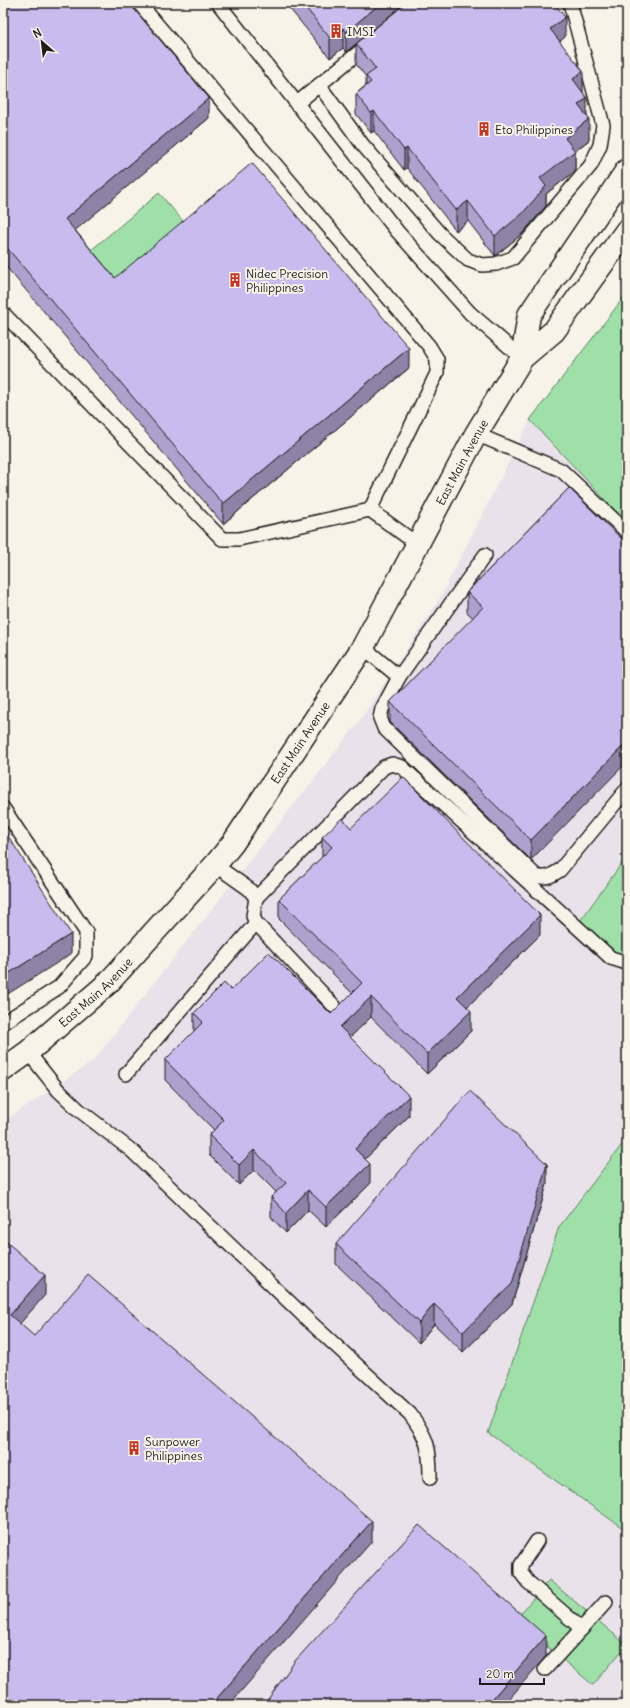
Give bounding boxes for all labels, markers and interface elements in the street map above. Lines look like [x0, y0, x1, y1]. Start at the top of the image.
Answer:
north arrow [22, 22, 62, 62]
building icon: IMSI [328, 23, 344, 39]
place label: IMSI [347, 24, 374, 39]
text: N [31, 25, 44, 41]
building icon: Eto Philippines [476, 121, 492, 137]
place label: Eto Philippines [495, 122, 573, 137]
place label: Nidec Precision Philippines [246, 266, 328, 295]
building icon: Nidec Precision Philippines [227, 272, 243, 288]
street label: East Main Avenue [432, 416, 491, 507]
street label: East Main Avenue [267, 698, 332, 786]
street label: East Main Avenue [55, 954, 135, 1030]
place label: Sunpower Philippines [145, 1434, 202, 1463]
building icon: Sunpower Philippines [126, 1440, 142, 1456]
scale bar [480, 1660, 544, 1686]
text: 20 m [486, 1666, 514, 1681]

